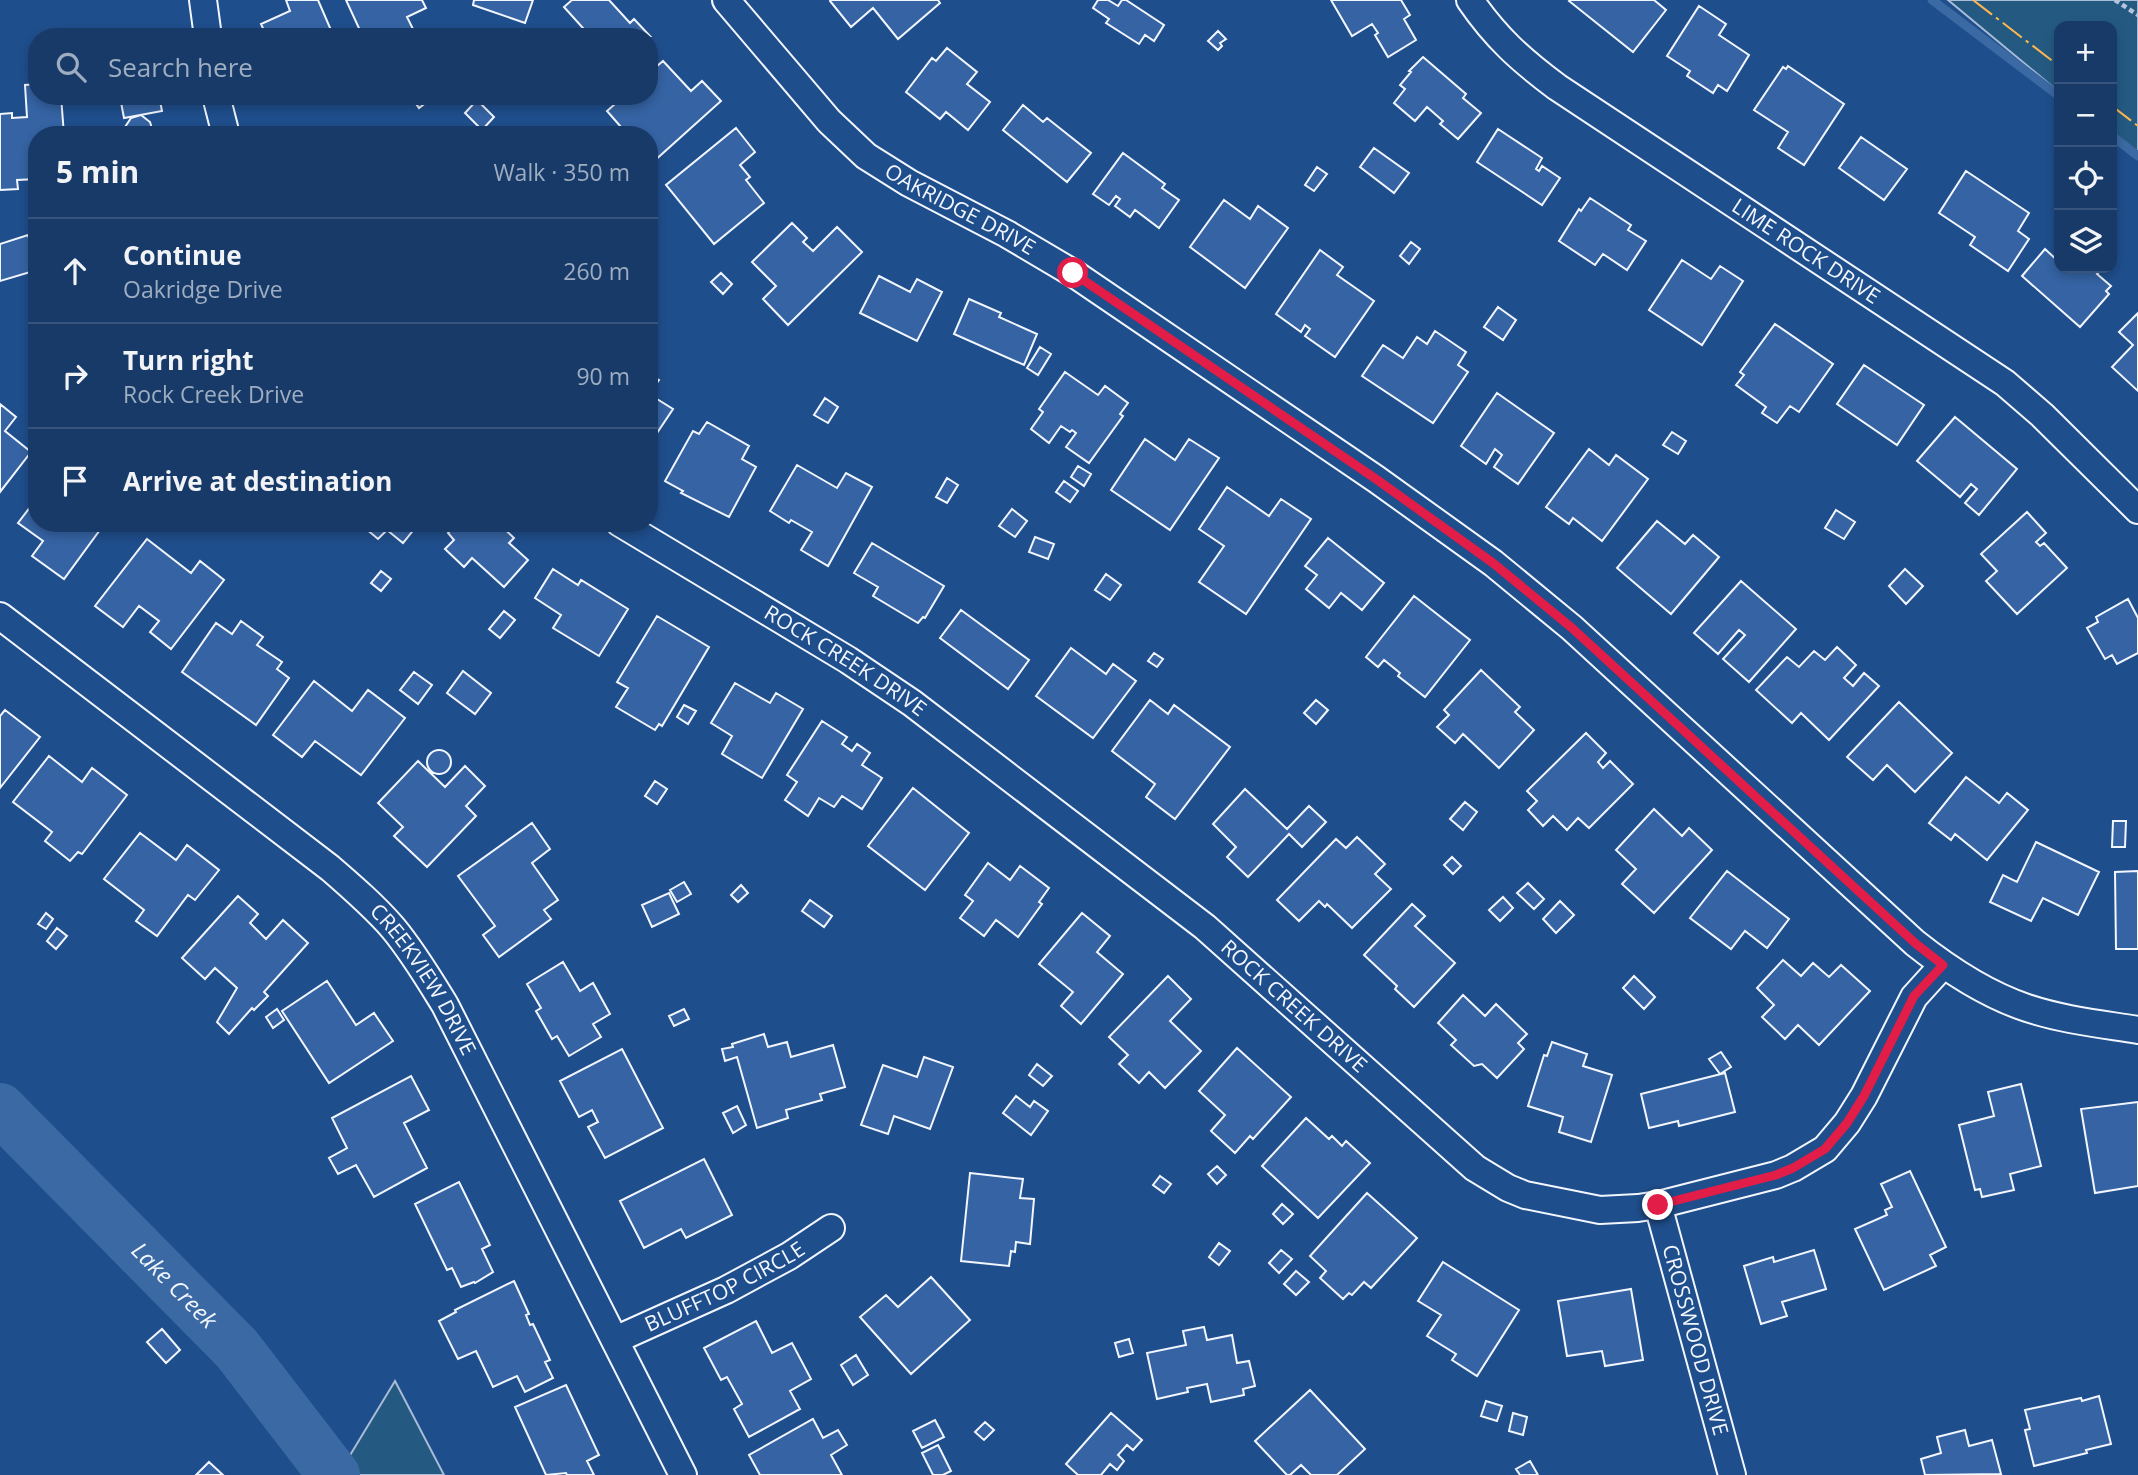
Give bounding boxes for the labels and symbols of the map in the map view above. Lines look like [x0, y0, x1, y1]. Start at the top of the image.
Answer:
street label: OAKRIDGE DRIVE [880, 156, 1041, 261]
street label: LIME ROCK DRIVE [1727, 192, 1886, 310]
route start [1057, 257, 1088, 288]
street label: ROCK CREEK DRIVE [759, 598, 933, 722]
street label: CREEKVIEW DRIVE [365, 897, 483, 1060]
street label: ROCK CREEK DRIVE [1215, 933, 1374, 1078]
route end [1642, 1189, 1673, 1220]
street label: BLUFFTOP CIRCLE [640, 1234, 810, 1338]
water label: Lake Creek [125, 1235, 225, 1336]
street label: CROSSWOOD DRIVE [1656, 1241, 1735, 1438]

